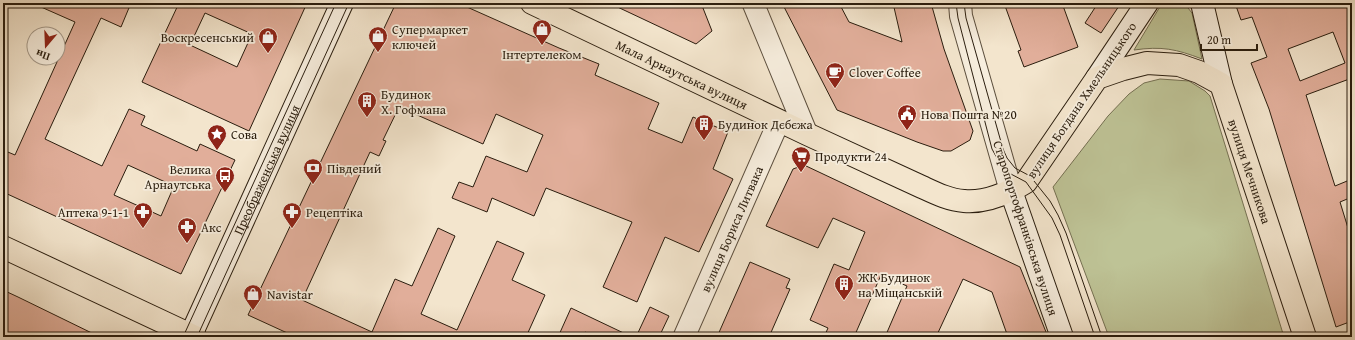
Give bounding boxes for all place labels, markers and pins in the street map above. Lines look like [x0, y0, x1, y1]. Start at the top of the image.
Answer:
shop icon: Інтертелеком [531, 18, 553, 46]
place label: Супермаркет ключей [392, 20, 469, 54]
shop icon: Супермаркет ключей [367, 25, 389, 53]
shop icon: Воскресенський [257, 26, 279, 54]
place label: Воскресенський [161, 28, 254, 47]
place label: Інтертелеком [502, 45, 582, 64]
cafe icon: Clover Coffee [824, 61, 846, 89]
place label: Clover Coffee [849, 63, 921, 82]
place label: Будинок Х. Гофмана [381, 85, 447, 119]
building icon: Будинок Х. Гофмана [356, 90, 378, 118]
public building icon: Нова Пошта №20 [896, 103, 918, 131]
place label: Нова Пошта №20 [921, 105, 1017, 124]
building icon: Будинок Дєбєжа [693, 113, 715, 141]
place label: Будинок Дєбєжа [718, 115, 814, 134]
place icon: Сова [206, 123, 228, 151]
place label: Сова [231, 125, 258, 144]
supermarket icon: Продукти 24 [790, 145, 812, 173]
place label: Продукти 24 [815, 147, 887, 166]
bank icon: Південий [302, 157, 324, 185]
place label: Південий [327, 159, 382, 178]
place label: Велика Арнаутська [145, 160, 212, 194]
bus stop icon: Велика Арнаутська [214, 165, 236, 193]
pharmacy icon: Аптека 9-1-1 [132, 201, 154, 229]
pharmacy icon: Рецептіка [281, 201, 303, 229]
place label: Аптека 9-1-1 [58, 203, 129, 222]
place label: Рецептіка [306, 203, 364, 222]
pharmacy icon: Акс [176, 216, 198, 244]
place label: Акс [201, 218, 222, 237]
place label: ЖК Будинок на Міщанській [857, 268, 943, 302]
building icon: ЖК Будинок на Міщанській [833, 273, 855, 301]
shop icon: Navistar [242, 283, 264, 311]
place label: Navistar [267, 285, 313, 304]

